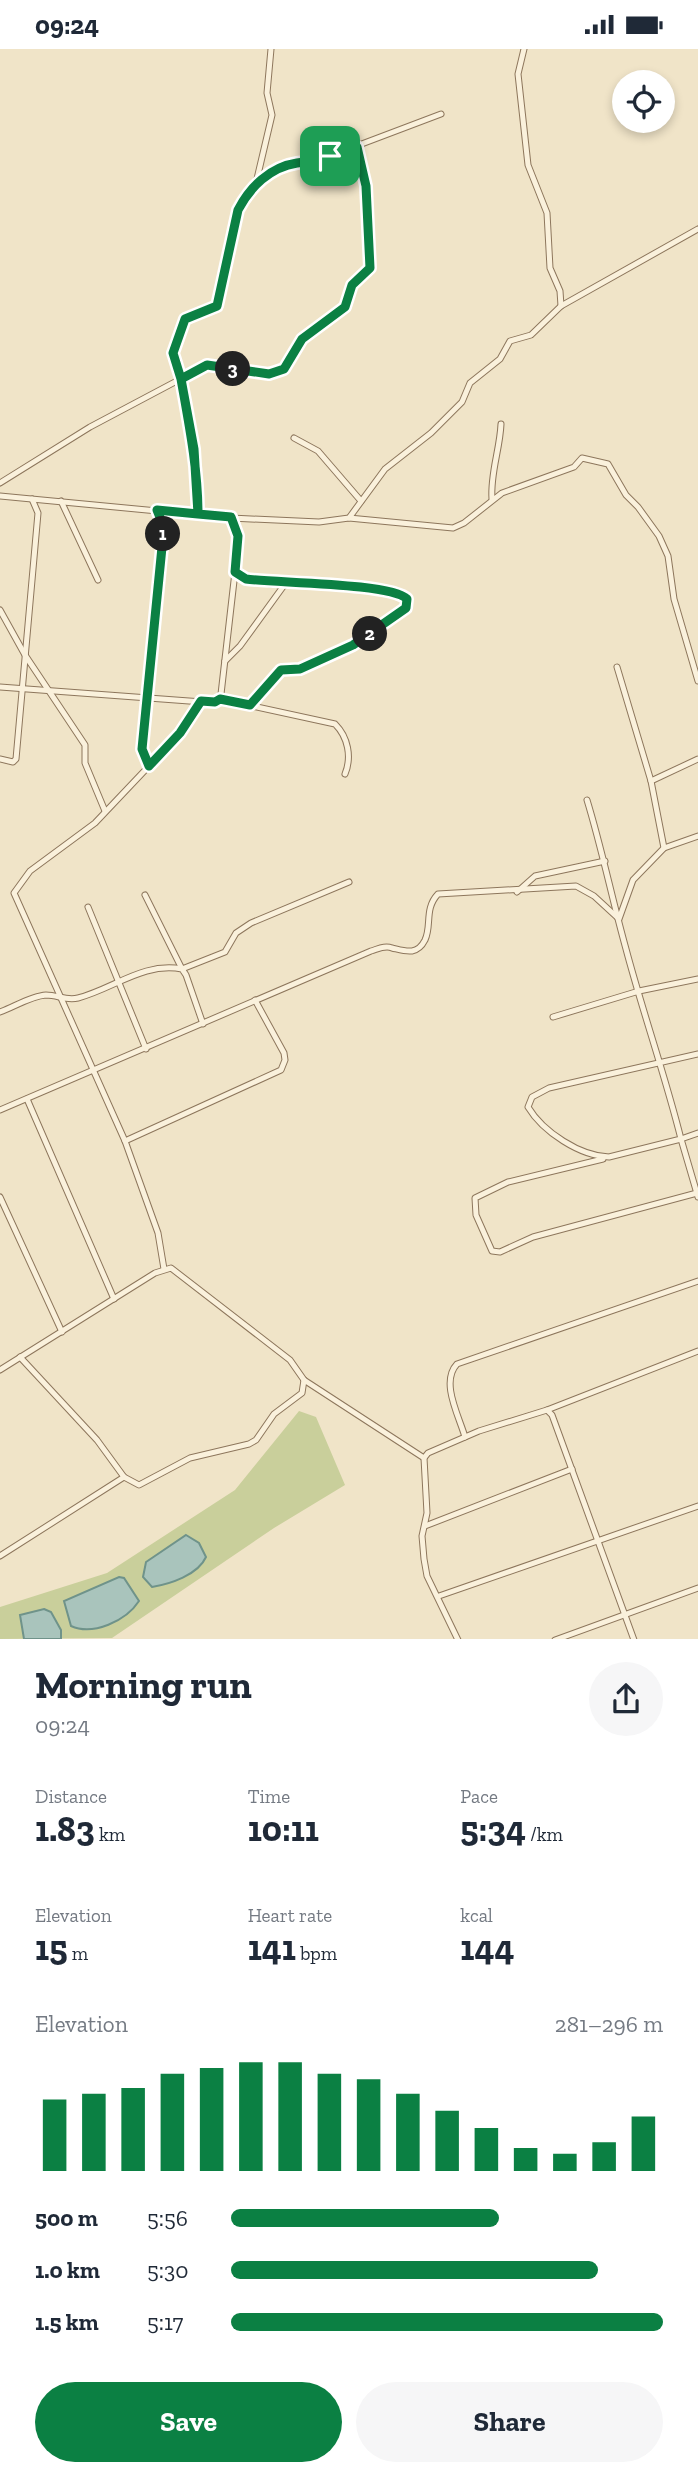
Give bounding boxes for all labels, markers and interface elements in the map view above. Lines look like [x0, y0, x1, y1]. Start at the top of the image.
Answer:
text: 09:24 [35, 9, 99, 41]
map controls [612, 70, 675, 133]
button: locate [612, 70, 675, 133]
pin [300, 126, 360, 186]
icon: arrive [311, 137, 349, 175]
pin: 3 [216, 351, 250, 387]
text: 3 [227, 357, 238, 380]
pin: 1 [146, 517, 180, 552]
text: 1 [159, 522, 166, 545]
pin: 2 [352, 617, 388, 651]
text: 2 [364, 622, 375, 645]
text: Morning run [35, 1662, 252, 1708]
button: share [589, 1662, 663, 1736]
text: 09:24 [35, 1711, 90, 1739]
text: Distance [35, 1785, 107, 1808]
text: Time [248, 1785, 290, 1808]
text: Pace [460, 1785, 498, 1808]
text: 1.83 [35, 1808, 95, 1850]
text: 10:11 [248, 1808, 319, 1850]
text: 5:34 [460, 1808, 526, 1850]
text: km [95, 1823, 125, 1846]
text: /km [526, 1823, 563, 1846]
text: Elevation [35, 1904, 112, 1927]
text: Heart rate [248, 1904, 332, 1927]
text: kcal [460, 1904, 493, 1927]
text: 15 [35, 1927, 67, 1969]
text: 141 [248, 1927, 296, 1969]
text: 144 [460, 1927, 514, 1969]
text: m [67, 1942, 88, 1965]
text: bpm [296, 1942, 337, 1965]
text: Elevation [35, 2010, 128, 2038]
text: 281–296 m [555, 2010, 663, 2038]
text: 500 m [35, 2204, 98, 2232]
text: 5:56 [147, 2204, 188, 2232]
text: 1.0 km [35, 2256, 100, 2284]
text: 5:30 [147, 2256, 188, 2284]
text: 1.5 km [35, 2308, 99, 2336]
text: 5:17 [147, 2308, 183, 2336]
button: Save [35, 2382, 342, 2462]
button: Share [356, 2382, 663, 2462]

